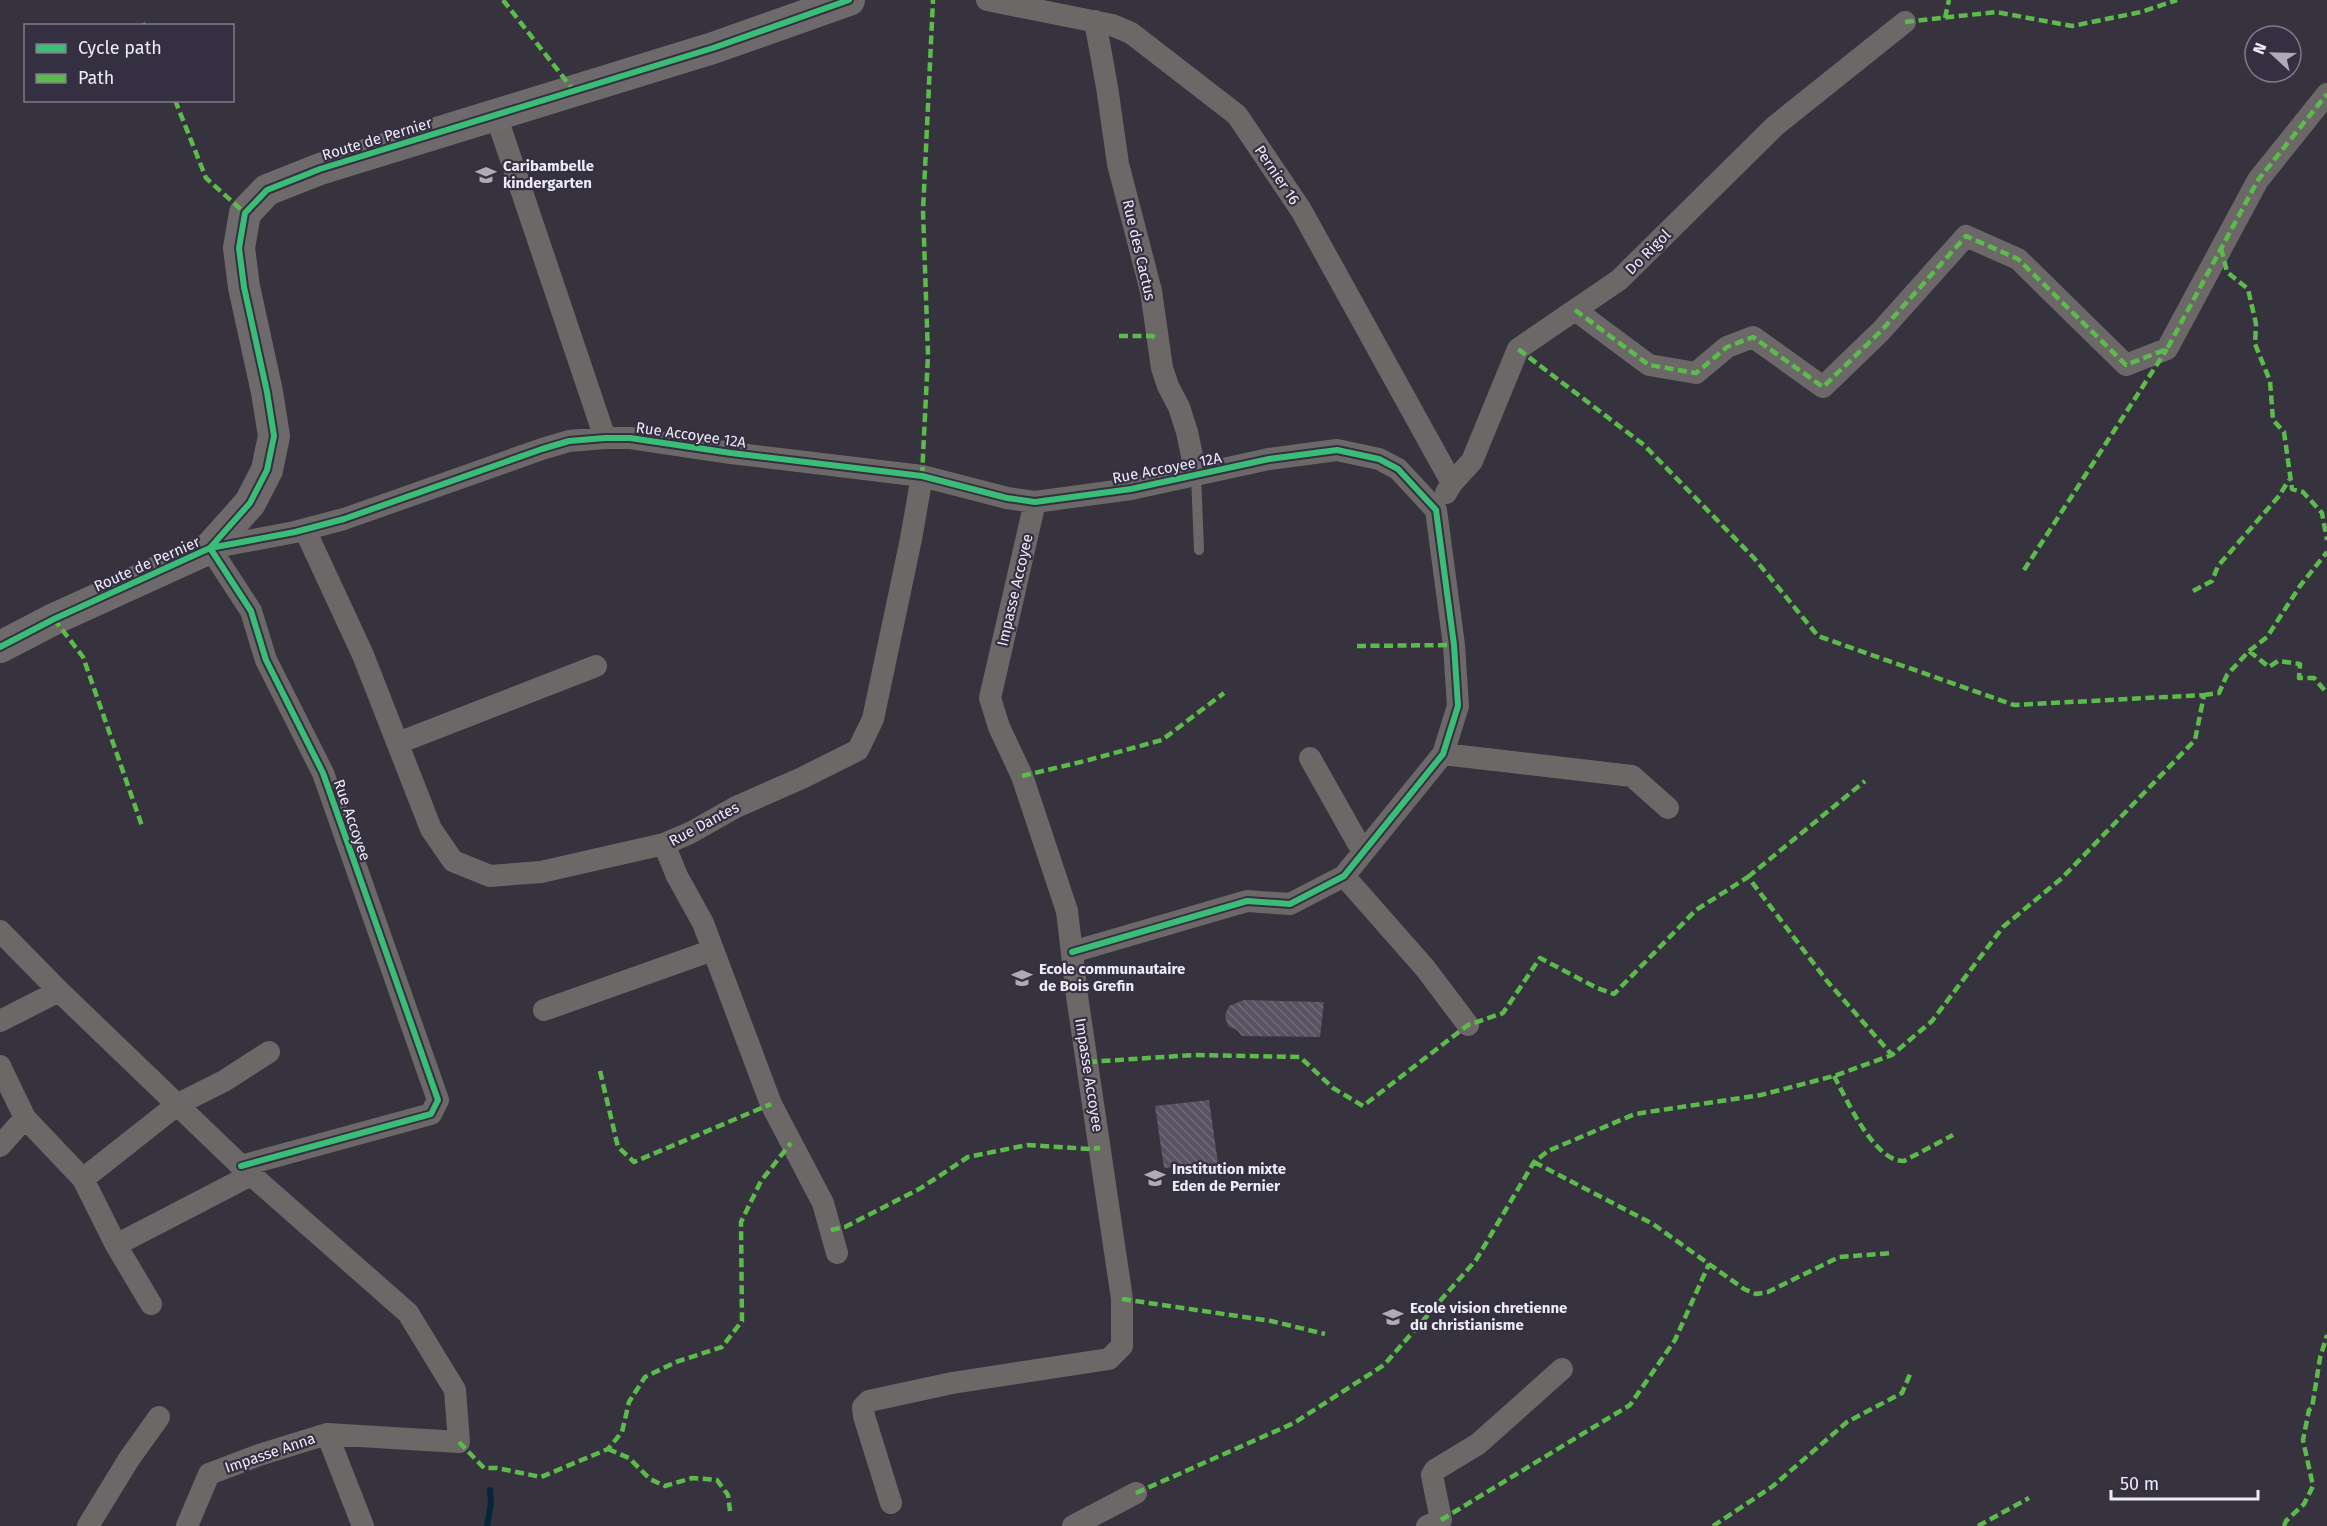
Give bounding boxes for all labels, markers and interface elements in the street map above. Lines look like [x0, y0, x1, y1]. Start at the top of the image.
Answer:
legend [24, 24, 234, 102]
north arrow [2243, 24, 2303, 84]
text: Cycle path [78, 37, 162, 59]
text: N [2249, 40, 2270, 57]
text: Path [78, 67, 114, 89]
street label: Route de Pernier [320, 114, 434, 164]
street label: Pernier 16 [1251, 142, 1303, 208]
place label: Caribambelle kindergarten [503, 157, 594, 192]
school or university icon: Caribambelle kindergarten [474, 163, 498, 187]
street label: Rue des Cactus [1119, 198, 1159, 302]
street label: Do Rigol [1622, 225, 1675, 278]
street label: Rue Accoyee 12A [635, 418, 748, 452]
street label: Rue Accoyee 12A [1111, 448, 1224, 487]
street label: Impasse Accoyee [993, 532, 1037, 648]
street label: Route de Pernier [91, 533, 203, 595]
street label: Rue Accoyee [330, 777, 374, 863]
street label: Rue Dantes [666, 798, 742, 850]
place label: Ecole communautaire de Bois Grefin [1039, 960, 1185, 995]
school or university icon: Ecole communautaire de Bois Grefin [1010, 966, 1034, 990]
street label: Impasse Accoyee [1071, 1017, 1107, 1133]
place label: Institution mixte Eden de Pernier [1172, 1160, 1286, 1195]
school or university icon: Institution mixte Eden de Pernier [1143, 1166, 1167, 1190]
place label: Ecole vision chretienne du christianisme [1410, 1299, 1567, 1334]
school or university icon: Ecole vision chretienne du christianisme [1381, 1305, 1405, 1329]
street label: Impasse Anna [222, 1429, 318, 1477]
scale bar [2111, 1463, 2258, 1501]
text: 50 m [2120, 1473, 2159, 1495]

